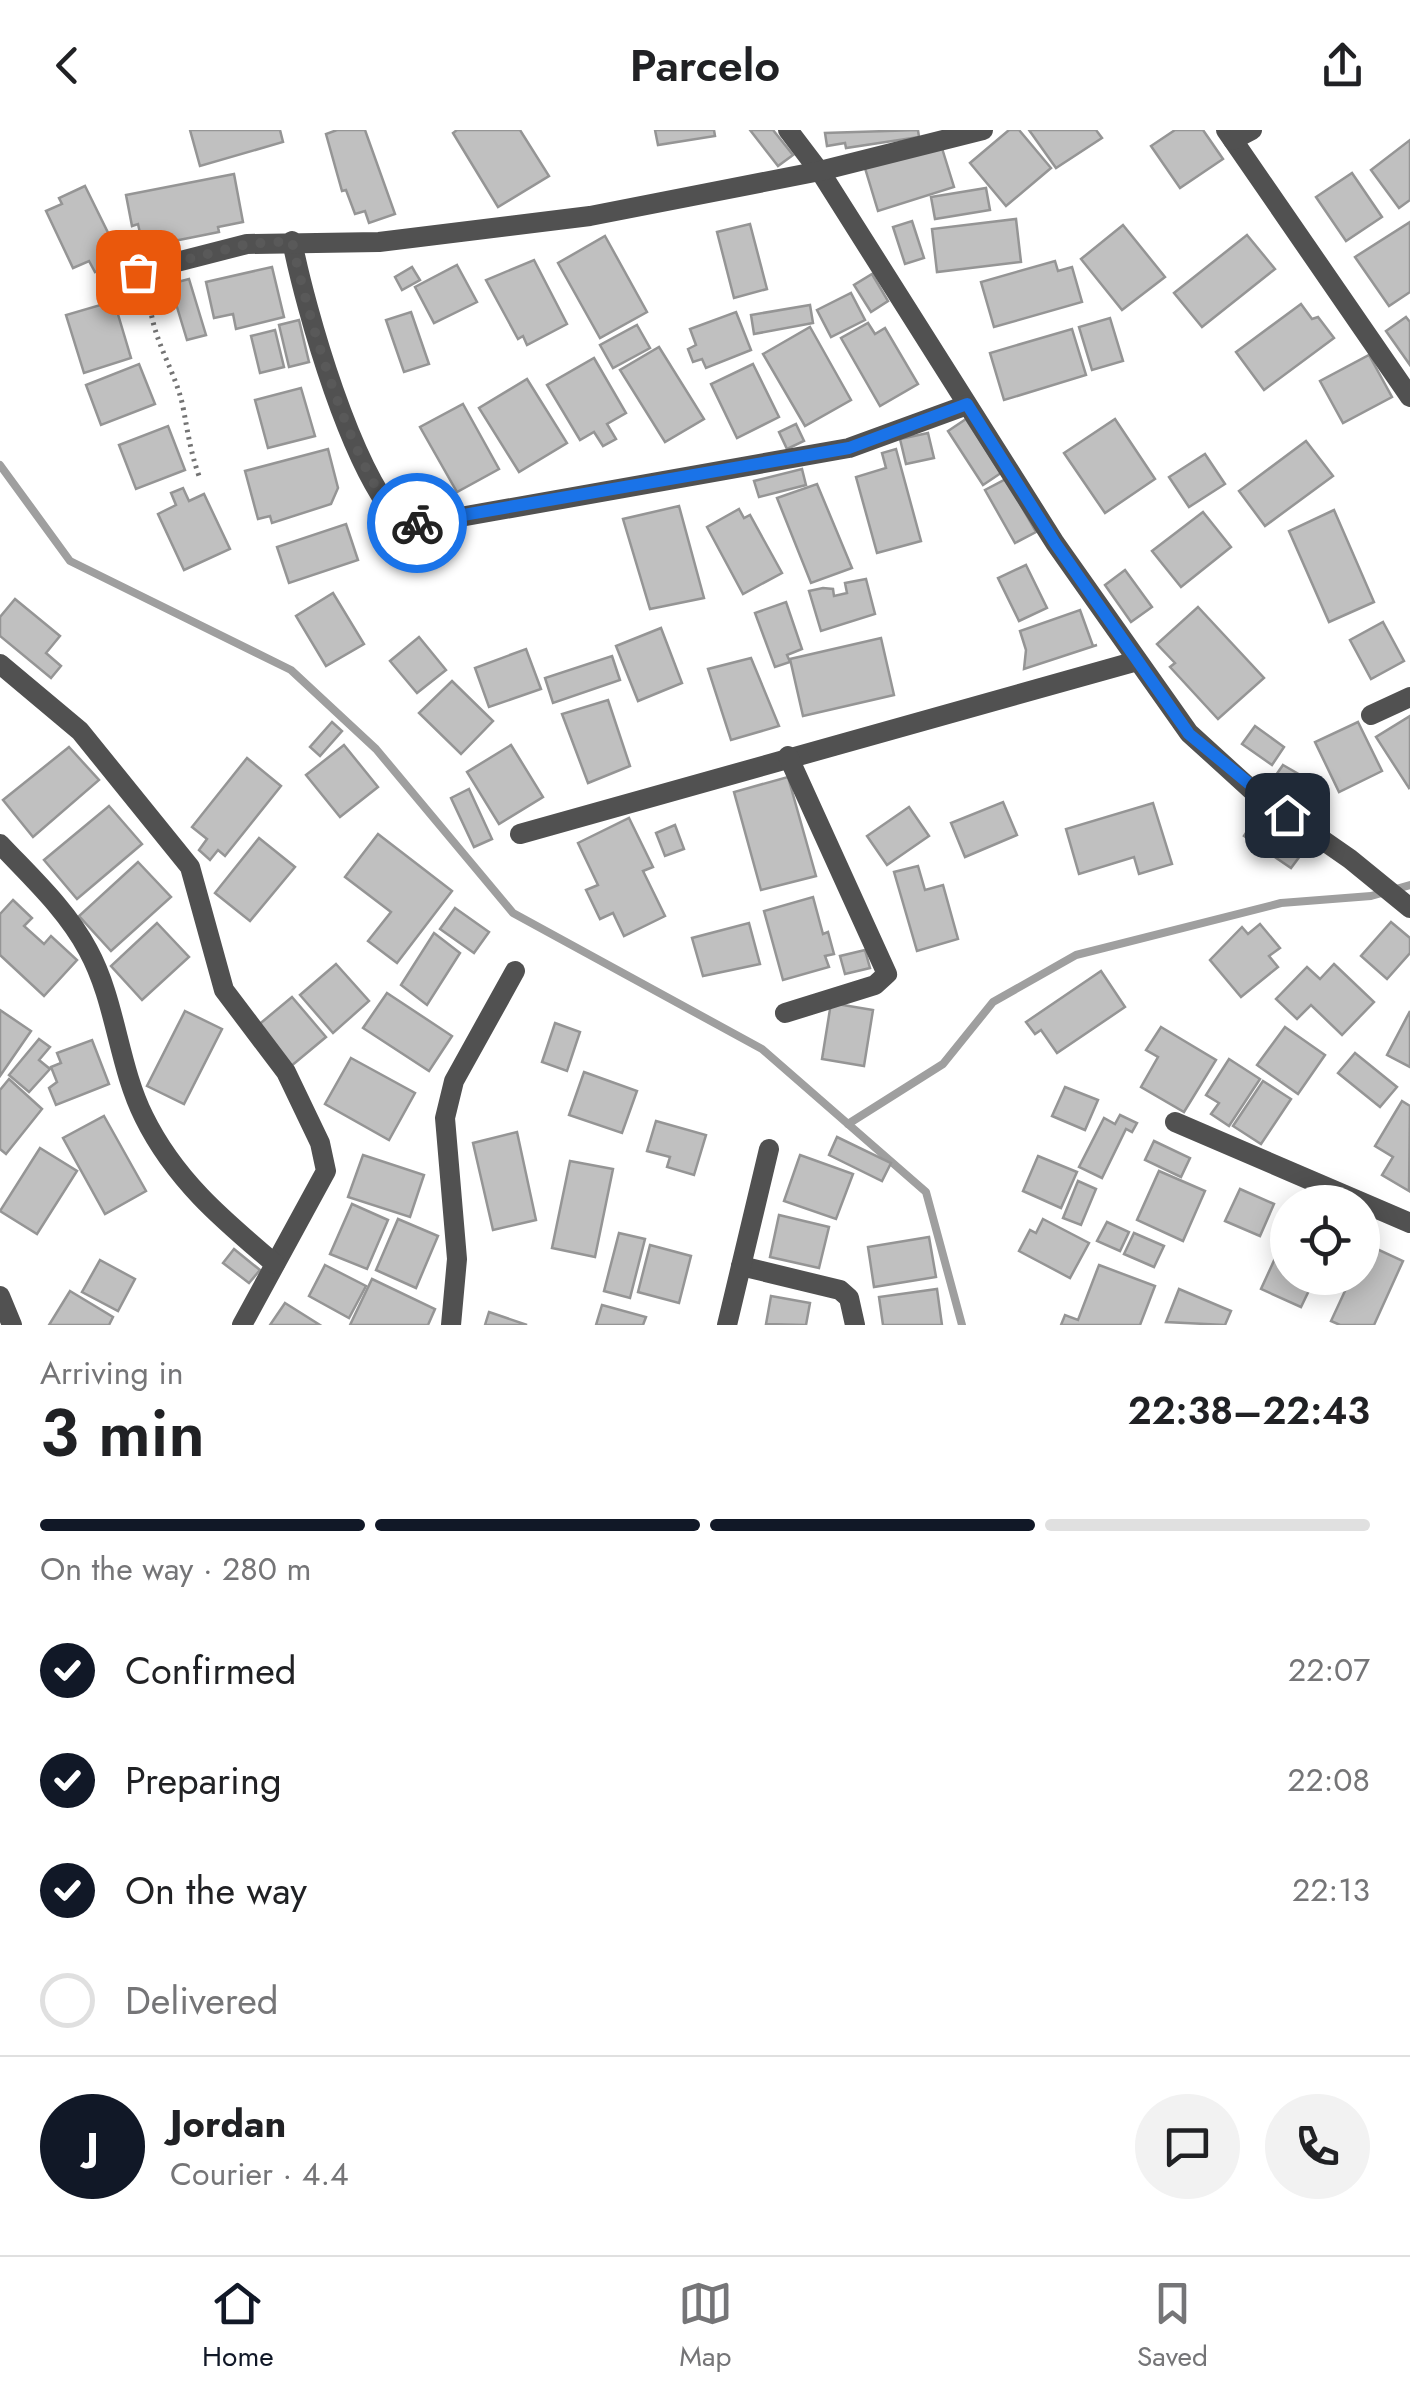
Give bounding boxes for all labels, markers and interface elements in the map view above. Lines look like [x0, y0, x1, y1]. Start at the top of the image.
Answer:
text: Parcelo [630, 33, 780, 98]
icon: back [40, 38, 95, 93]
icon: share [1315, 38, 1370, 93]
pin [96, 230, 181, 315]
icon: bag [111, 245, 166, 300]
courier [367, 473, 467, 573]
icon: bike [390, 496, 445, 551]
pin [1245, 773, 1330, 858]
icon: home [1260, 788, 1315, 843]
map controls [1270, 1185, 1380, 1295]
button: locate [1270, 1185, 1380, 1295]
text: Arriving in [40, 1350, 184, 1396]
text: 22:38–22:43 [1128, 1383, 1370, 1438]
text: 3 min [40, 1386, 205, 1480]
text: On the way · 280 m [40, 1546, 312, 1592]
icon: check [40, 1643, 95, 1698]
text: Confirmed [125, 1643, 296, 1698]
text: 22:07 [1288, 1647, 1370, 1693]
icon: check [40, 1753, 95, 1808]
text: Preparing [125, 1753, 282, 1808]
text: 22:08 [1287, 1757, 1370, 1803]
icon: check [40, 1863, 95, 1918]
text: On the way [125, 1863, 307, 1918]
text: 22:13 [1292, 1867, 1370, 1913]
text: Delivered [125, 1973, 278, 2028]
button: chat [1135, 2094, 1240, 2199]
button: phone [1265, 2094, 1370, 2199]
text: Jordan [170, 2096, 286, 2151]
text: J [86, 2119, 99, 2174]
text: Courier · 4.4 [170, 2151, 349, 2197]
tab: Home [202, 2276, 274, 2377]
tab: Map [678, 2276, 733, 2377]
tab: Saved [1137, 2276, 1208, 2377]

